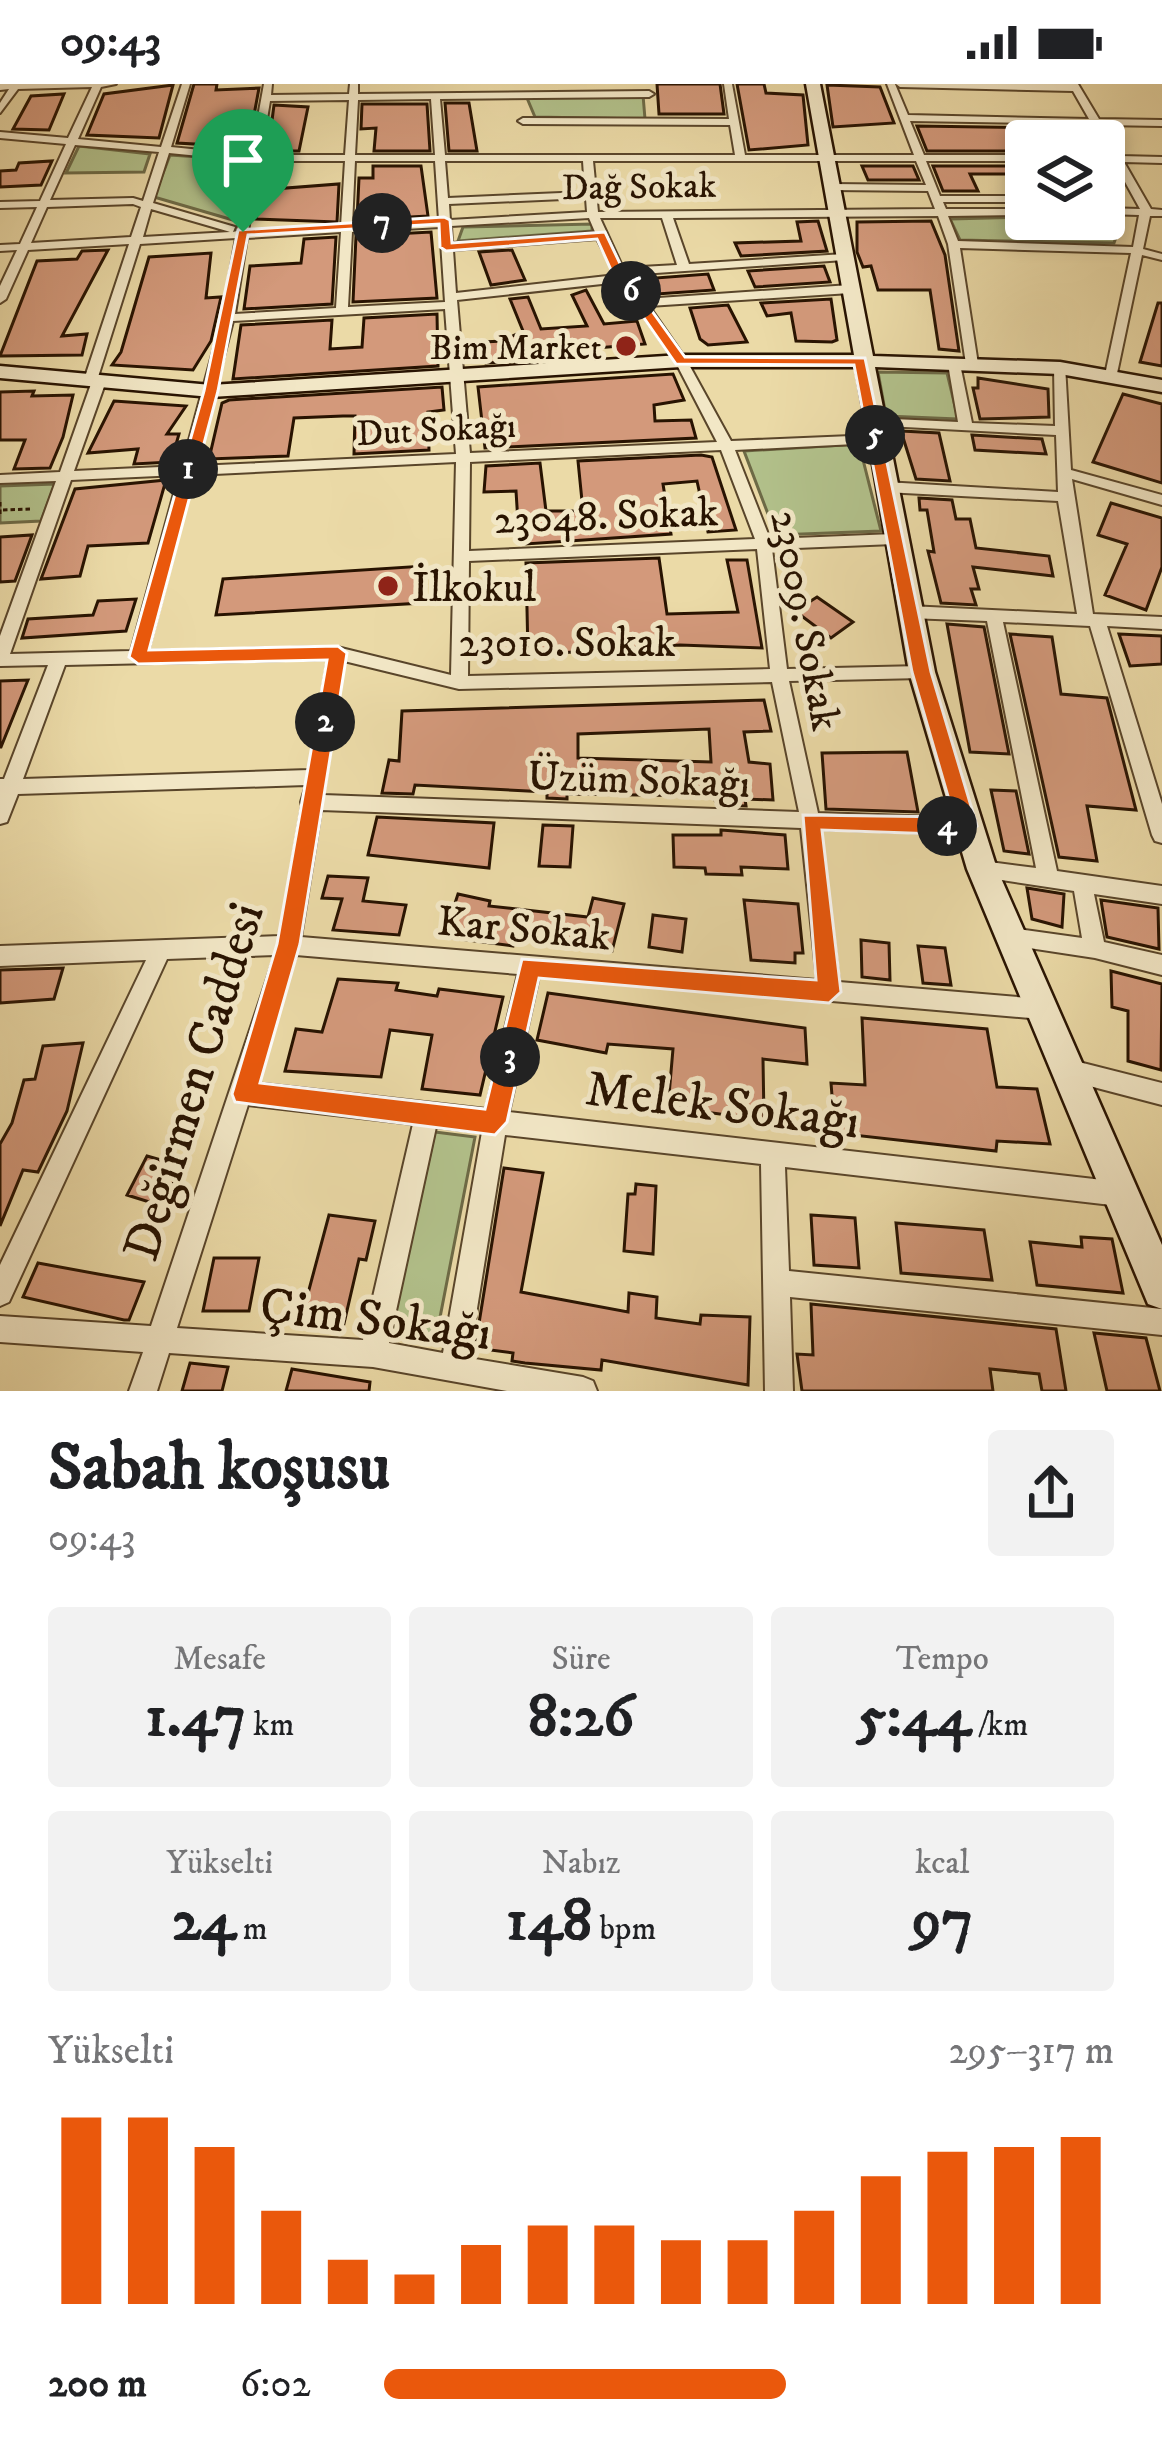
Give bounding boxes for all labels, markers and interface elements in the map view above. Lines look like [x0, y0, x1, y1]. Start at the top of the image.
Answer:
text: 09:43 [60, 14, 161, 70]
pin [192, 109, 294, 232]
map controls [1005, 120, 1125, 240]
button: layers [1005, 120, 1125, 240]
icon: arrive [210, 127, 276, 193]
street label: Dağ Sokak [561, 164, 717, 211]
pin: 7 [352, 193, 412, 253]
text: 7 [373, 202, 391, 243]
pin: 6 [601, 261, 661, 321]
text: 6 [622, 270, 640, 311]
place label: Bim Market [430, 326, 602, 371]
marker: Bim Market [613, 333, 639, 359]
street label: Dut Sokağı [355, 404, 517, 457]
pin: 5 [845, 405, 905, 465]
text: 5 [867, 414, 883, 455]
pin: 1 [158, 439, 218, 499]
text: 1 [182, 448, 194, 489]
street label: 23048. Sokak [493, 487, 719, 547]
street label: 23009. Sokak [757, 506, 851, 735]
place label: İlkokul [412, 562, 537, 615]
marker: İlkokul [375, 573, 401, 599]
street label: 23010. Sokak [458, 618, 676, 670]
pin: 2 [295, 692, 355, 752]
text: 2 [317, 701, 333, 742]
street label: Üzüm Sokağı [527, 751, 751, 811]
pin: 4 [917, 796, 977, 856]
text: 4 [938, 805, 957, 846]
street label: Değirmen Caddesi [110, 895, 280, 1268]
street label: Kar Sokak [435, 897, 613, 963]
pin: 3 [480, 1027, 540, 1087]
text: 3 [504, 1036, 516, 1077]
street label: Melek Sokağı [582, 1057, 863, 1155]
street label: Çim Sokağı [256, 1274, 495, 1366]
text: Sabah koşusu [48, 1428, 390, 1510]
button: share [988, 1430, 1114, 1556]
text: 09:43 [48, 1514, 136, 1563]
text: Mesafe [173, 1639, 266, 1680]
text: Süre [551, 1639, 611, 1680]
text: Tempo [896, 1639, 989, 1680]
text: 1.47 [145, 1680, 246, 1755]
text: 8:26 [528, 1680, 634, 1755]
text: 5:44 [856, 1680, 971, 1755]
text: km [246, 1705, 294, 1746]
text: /km [971, 1705, 1028, 1746]
text: Yükselti [166, 1843, 273, 1884]
text: Nabız [542, 1843, 620, 1884]
text: kcal [915, 1843, 969, 1884]
text: 24 [172, 1884, 236, 1959]
text: 148 [506, 1884, 592, 1959]
text: 97 [912, 1884, 973, 1959]
text: m [236, 1909, 268, 1950]
text: bpm [592, 1909, 656, 1950]
text: Yükselti [48, 2027, 174, 2076]
text: 295–317 m [948, 2027, 1114, 2076]
text: 200 m [48, 2360, 147, 2409]
text: 6:02 [240, 2360, 311, 2409]

